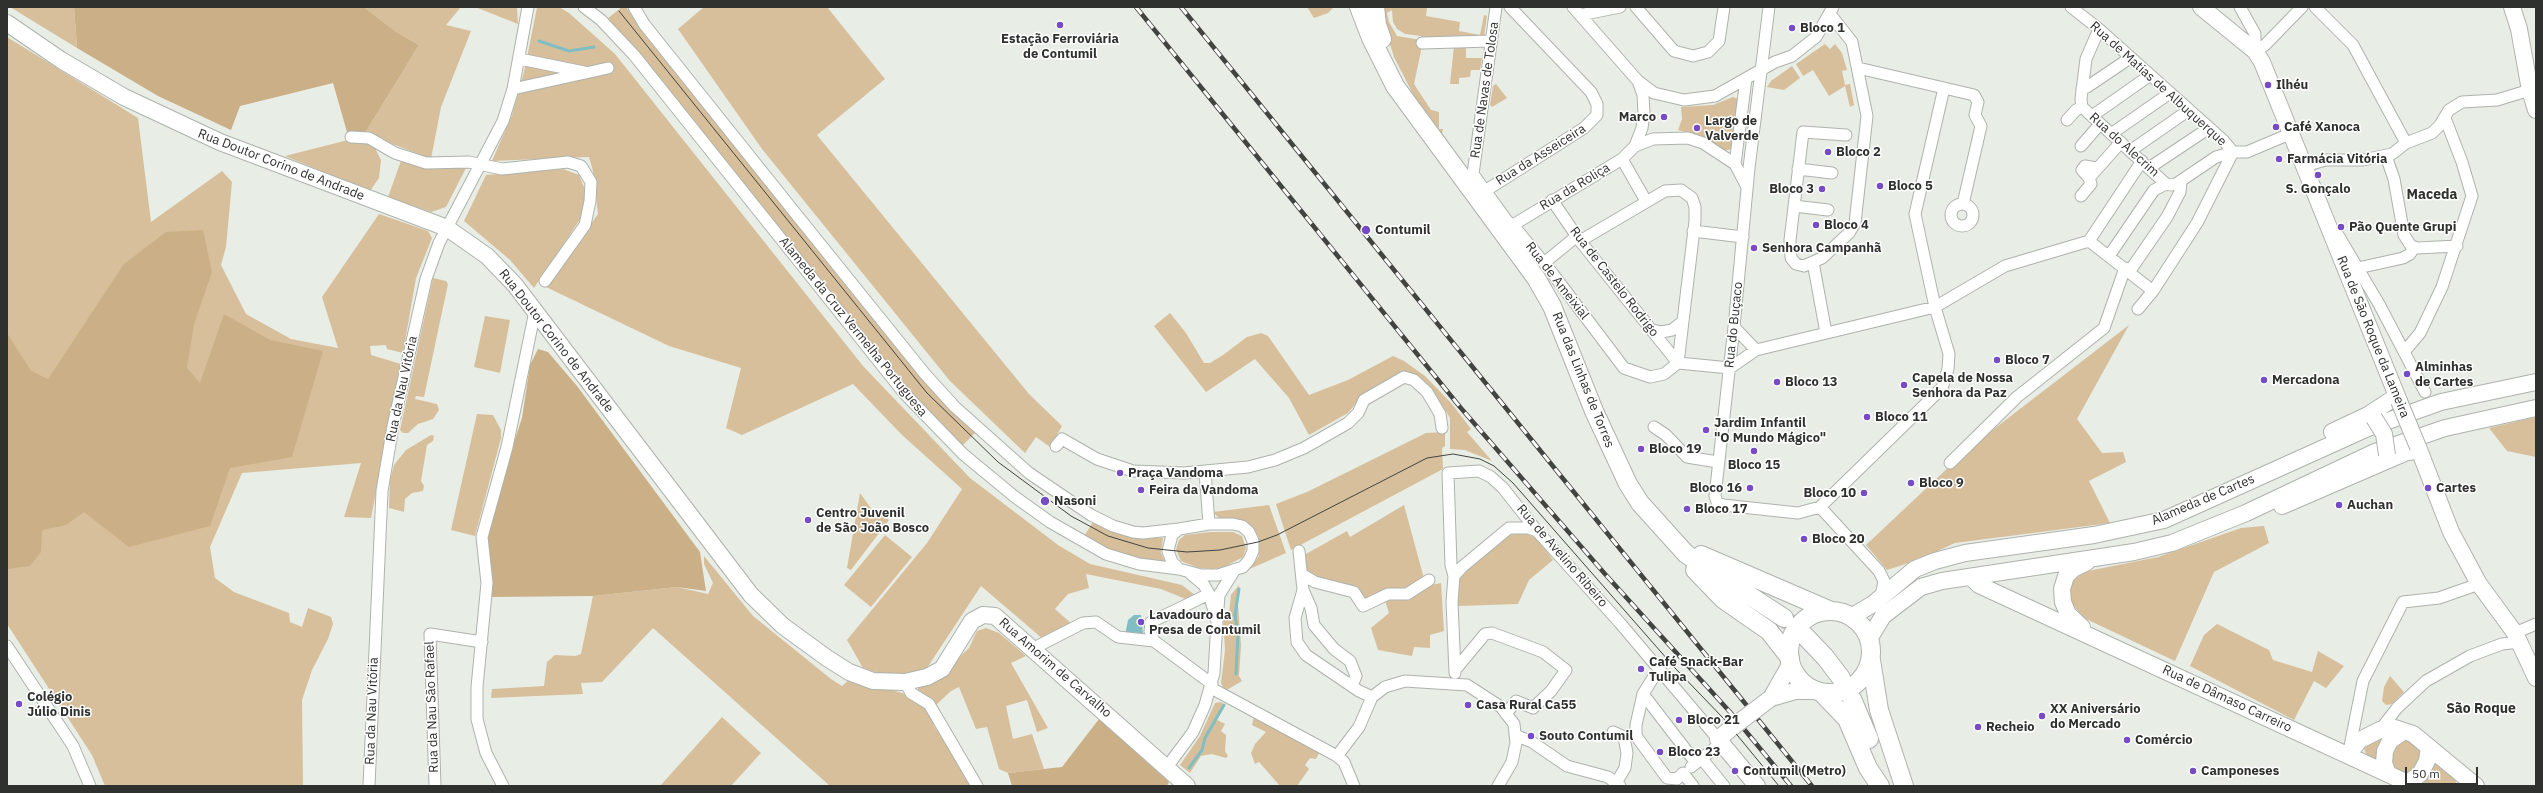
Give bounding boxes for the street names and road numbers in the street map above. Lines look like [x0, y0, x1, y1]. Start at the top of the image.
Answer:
street label: Rua de Matias de Albuquerque [2086, 18, 2230, 150]
street label: Rua de Navas de Tolosa [1468, 21, 1502, 159]
street label: Rua do Alecrim [2086, 110, 2162, 180]
street label: Rua da Asseiceira [1493, 121, 1589, 189]
street label: Rua Doutor Corino de Andrade [196, 126, 366, 204]
street label: Rua da Roliça [1537, 160, 1613, 214]
street label: Rua de Castelo Rodrigo [1566, 224, 1662, 340]
street label: Alameda da Cruz Vermelha Portuguesa [776, 234, 930, 420]
street label: Rua de Ameixial [1522, 239, 1592, 323]
street label: Rua de São Roque da Lameira [2333, 254, 2413, 420]
street label: Rua Doutor Corino de Andrade [495, 266, 617, 416]
street label: Rua do Buçaco [1722, 281, 1746, 369]
street label: Rua das Linhas de Torres [1549, 310, 1617, 450]
street label: Rua da Nau Vitória [383, 335, 421, 443]
street label: Alameda de Cartes [2149, 471, 2257, 529]
street label: Rua de Avelino Ribeiro [1513, 501, 1611, 611]
street label: Rua Amorim de Carvalho [995, 615, 1115, 721]
street label: Rua da Nau São Rafael [422, 641, 442, 773]
street label: Rua da Nau Vitória [362, 657, 382, 765]
street label: Rua de Dâmaso Carreiro [2160, 662, 2294, 736]

